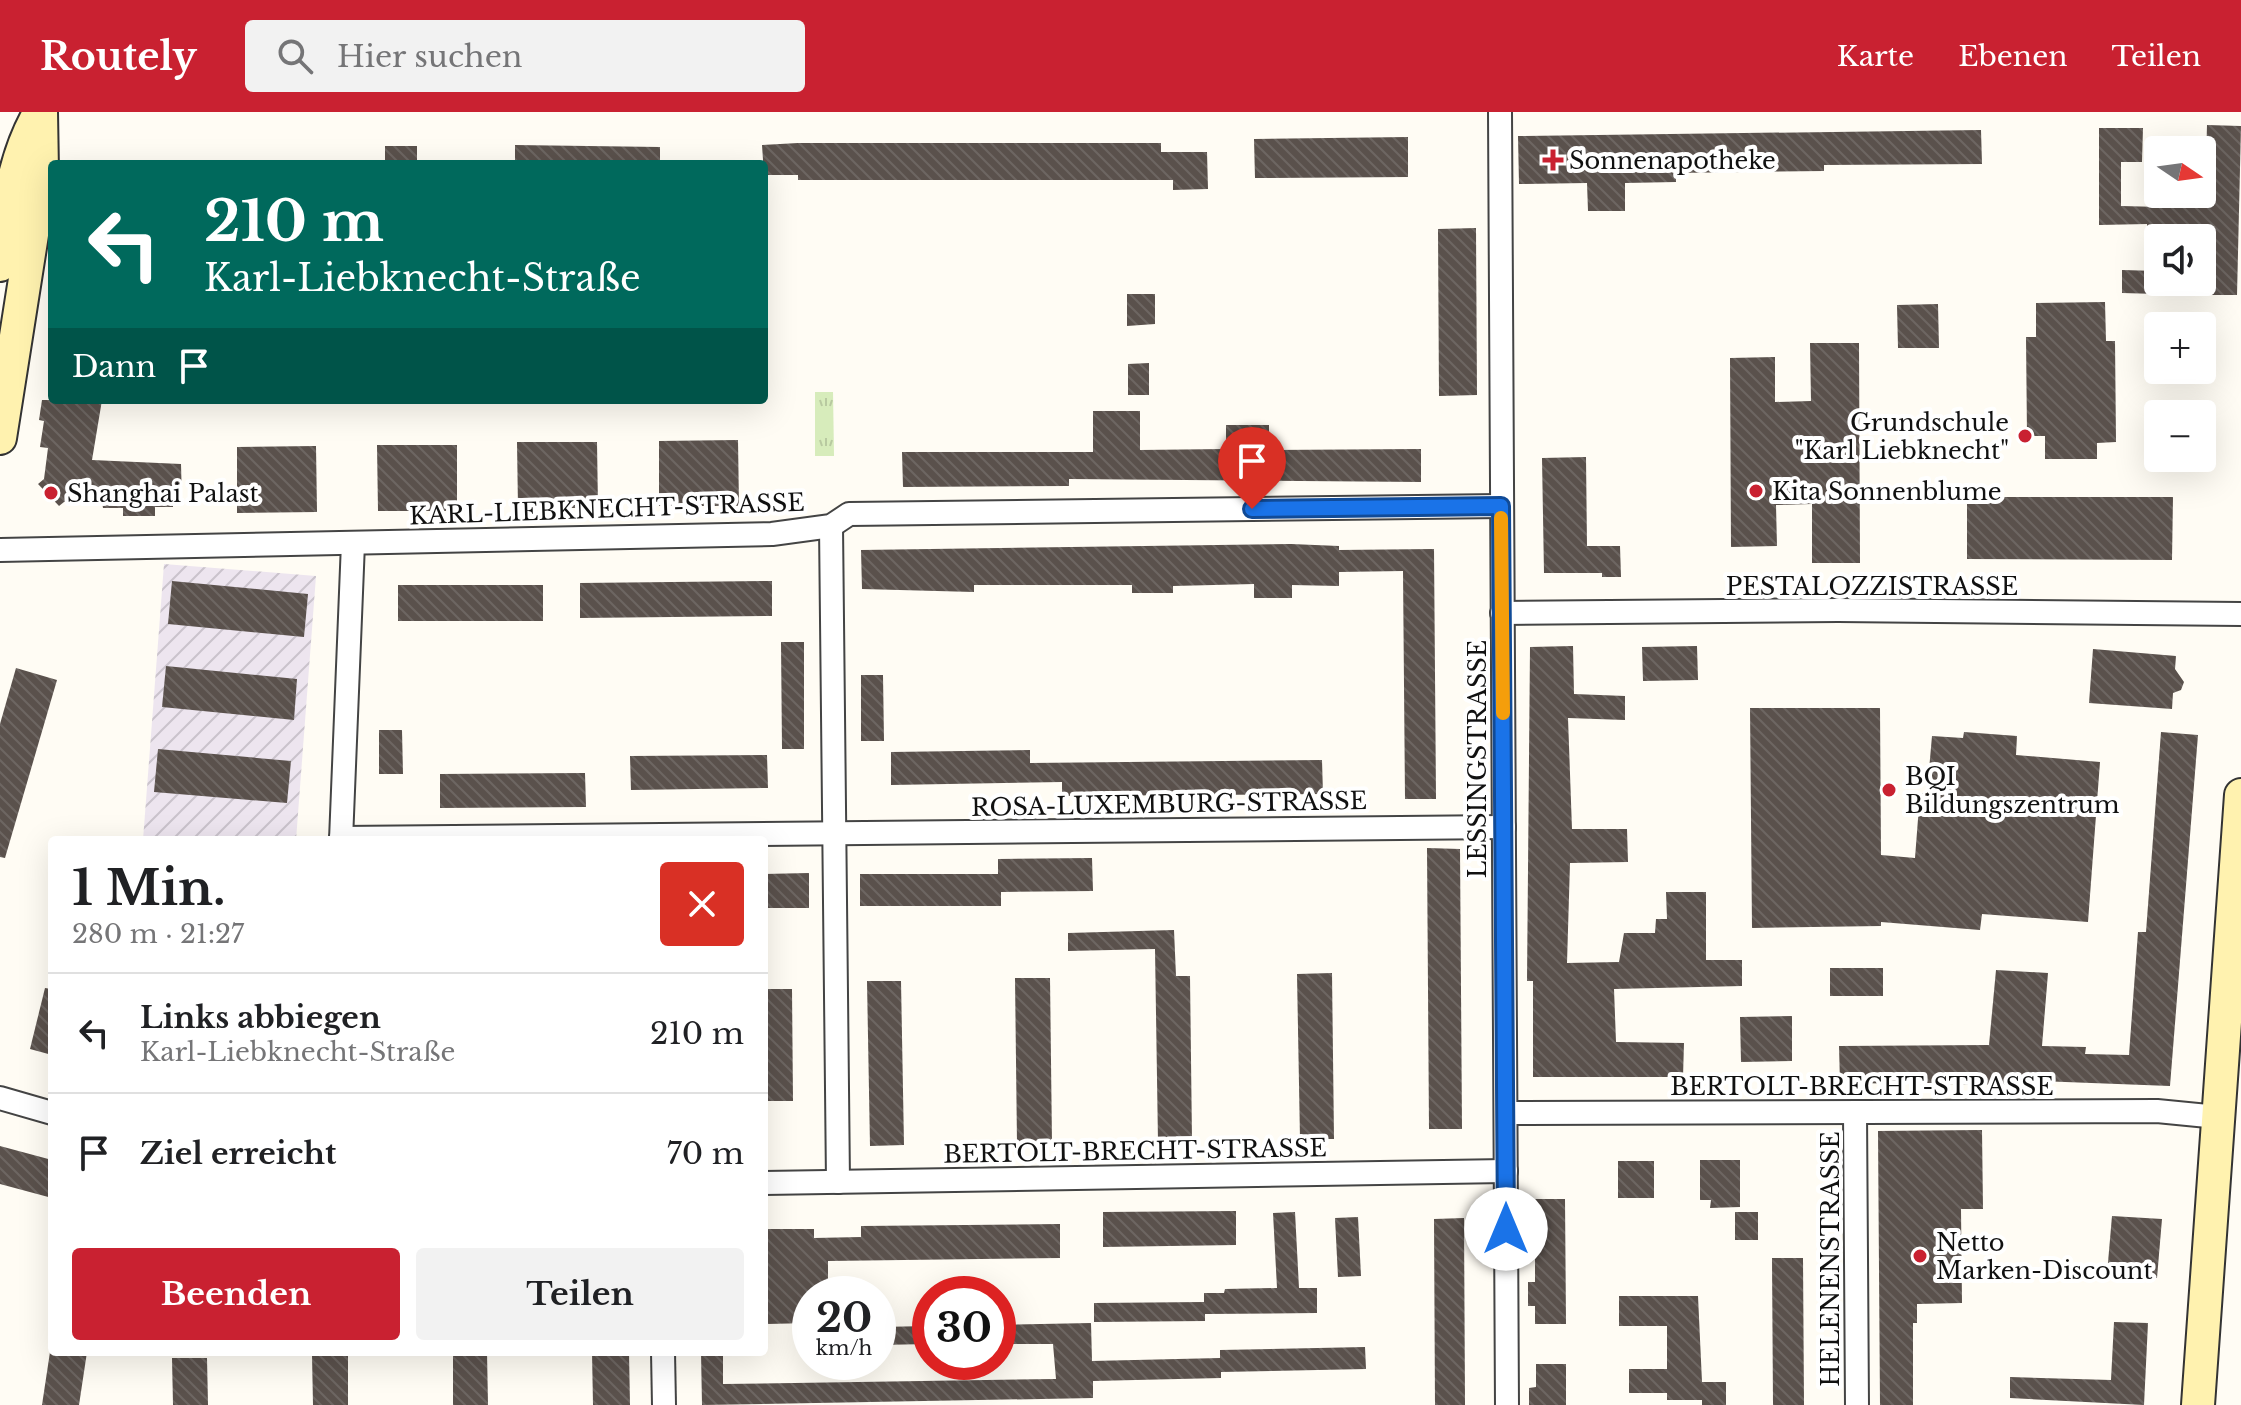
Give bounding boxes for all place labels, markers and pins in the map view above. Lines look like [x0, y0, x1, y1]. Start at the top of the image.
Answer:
place label: Sonnenapotheke [1569, 146, 1776, 175]
marker: Sonnenapotheke [1544, 151, 1562, 169]
place label: Grundschule "Karl Liebknecht" [1795, 408, 2009, 465]
pin [1218, 427, 1286, 509]
marker: Grundschule "Karl Liebknecht" [2016, 427, 2034, 445]
place label: Kita Sonnenblume [1772, 477, 2002, 506]
place label: Shanghai Palast [67, 479, 259, 508]
marker: Kita Sonnenblume [1747, 482, 1765, 500]
marker: Shanghai Palast [42, 484, 60, 502]
place label: BQI Bildungszentrum [1905, 762, 2120, 819]
marker: BQI Bildungszentrum [1880, 781, 1898, 799]
place label: Netto Marken-Discount [1936, 1228, 2152, 1285]
marker: Netto Marken-Discount [1911, 1247, 1929, 1265]

